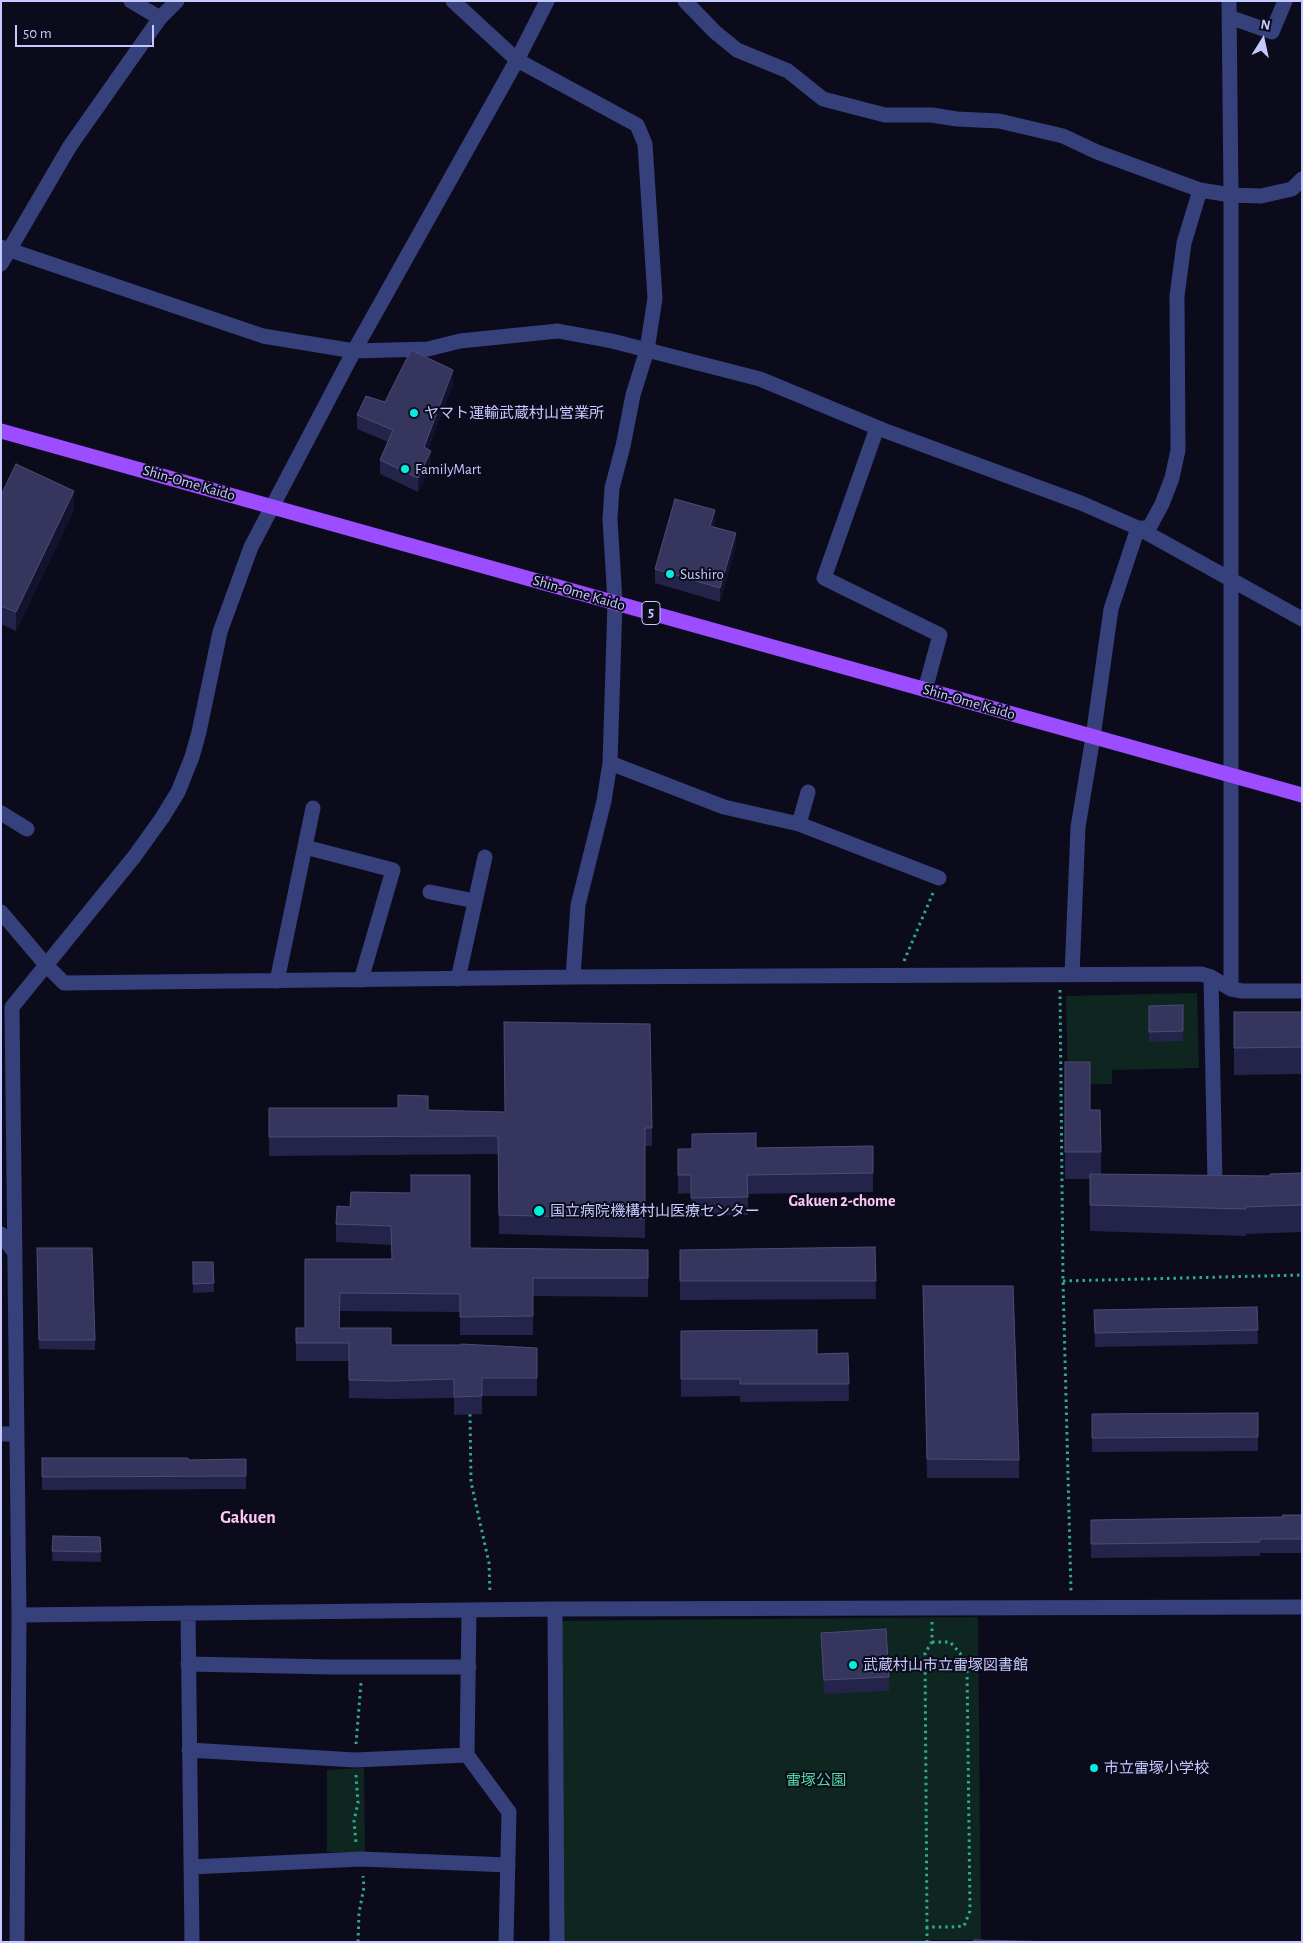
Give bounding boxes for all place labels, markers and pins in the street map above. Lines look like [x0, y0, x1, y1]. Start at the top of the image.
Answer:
place label: ヤマト運輸武蔵村山営業所 [424, 404, 604, 422]
marker: ヤマト運輸武蔵村山営業所 [408, 407, 420, 419]
place label: FamilyMart [415, 460, 481, 478]
marker: FamilyMart [399, 463, 411, 475]
place label: Sushiro [680, 565, 724, 583]
marker: Sushiro [664, 568, 676, 580]
place label: 国立病院機構村山医療センター [550, 1202, 760, 1220]
marker: 国立病院機構村山医療センター [532, 1204, 546, 1218]
place label: 武蔵村山市立雷塚図書館 [863, 1656, 1028, 1674]
marker: 武蔵村山市立雷塚図書館 [847, 1659, 859, 1671]
place label: 市立雷塚小学校 [1104, 1759, 1209, 1777]
marker: 市立雷塚小学校 [1088, 1762, 1100, 1774]

